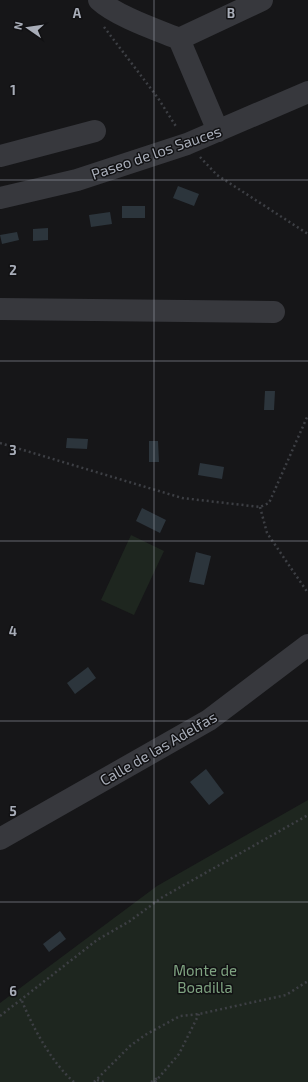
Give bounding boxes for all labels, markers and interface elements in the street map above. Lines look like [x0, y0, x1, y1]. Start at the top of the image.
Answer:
text: A [73, 5, 82, 21]
text: B [227, 5, 235, 21]
north arrow [8, 8, 48, 48]
text: N [11, 20, 25, 31]
text: 1 [10, 82, 16, 98]
street label: Paseo de los Sauces [88, 121, 224, 183]
text: 2 [9, 262, 17, 278]
text: 3 [9, 442, 17, 458]
text: 4 [9, 623, 17, 639]
street label: Calle de las Adelfas [96, 707, 220, 789]
text: 5 [9, 803, 17, 819]
park label: Monte de Boadilla [173, 961, 237, 996]
text: 6 [9, 983, 17, 999]

